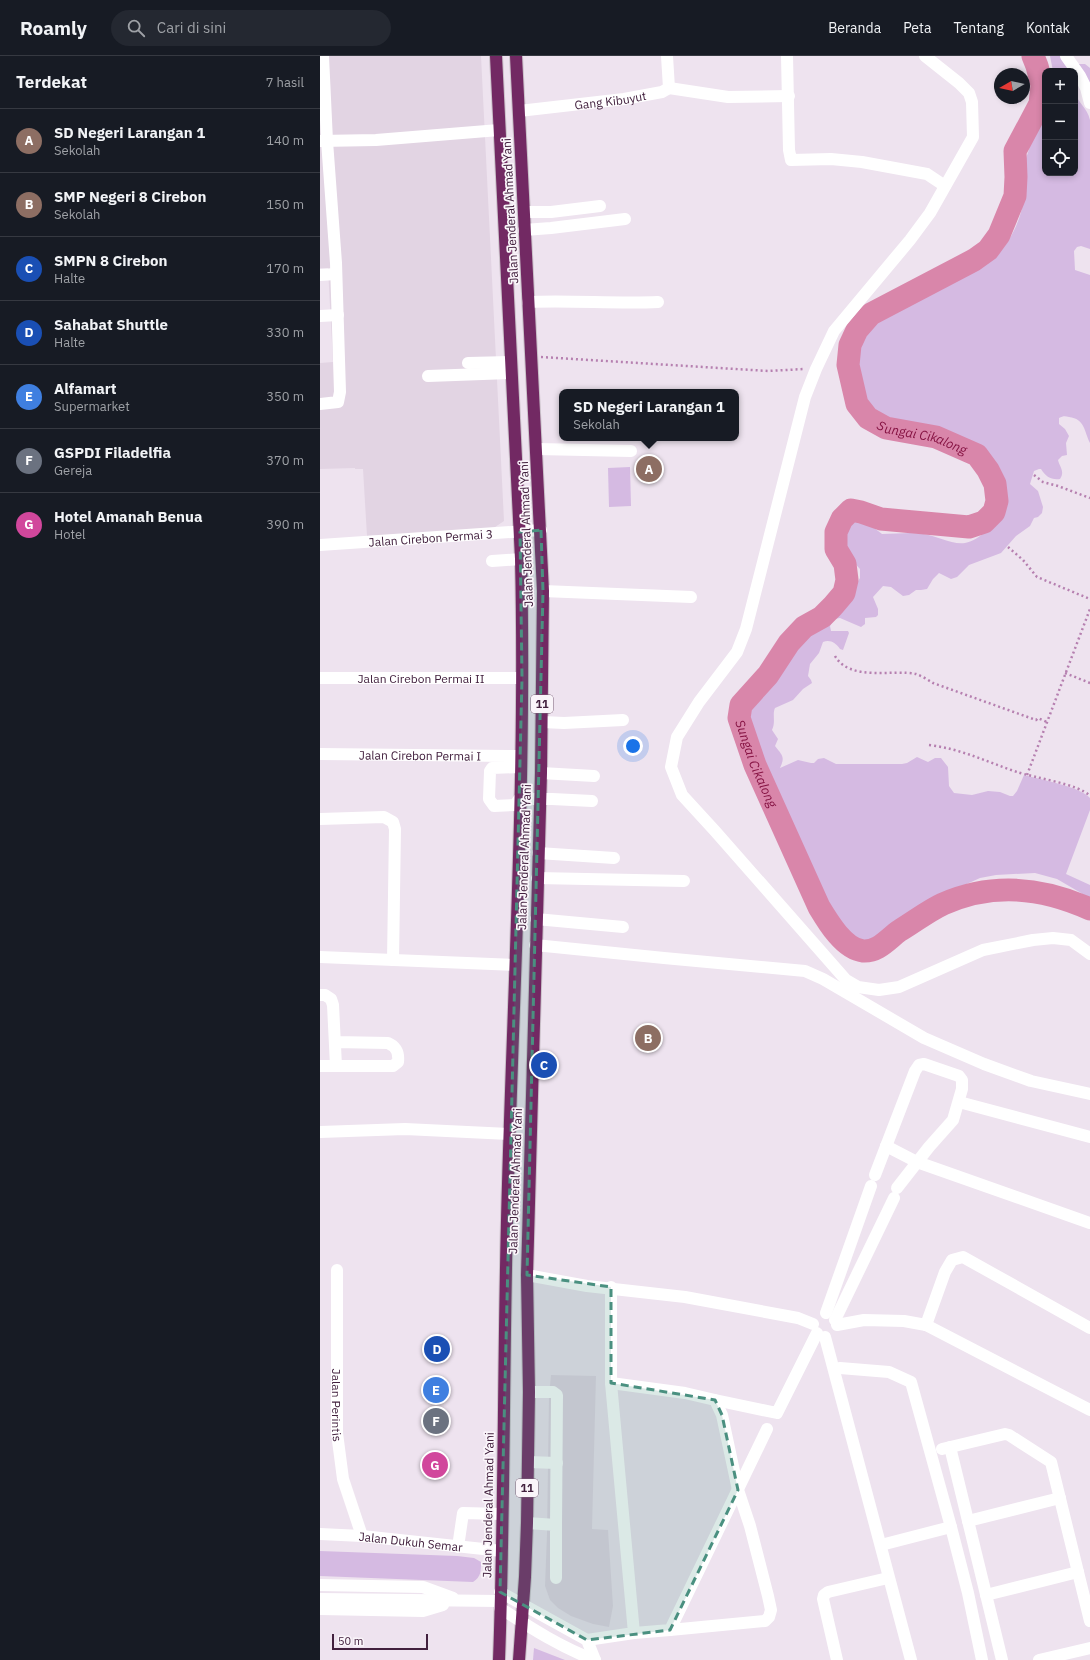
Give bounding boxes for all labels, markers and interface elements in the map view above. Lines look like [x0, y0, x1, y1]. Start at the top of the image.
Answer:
search box [111, 10, 391, 46]
text: Roamly [20, 16, 87, 40]
icon: search [125, 17, 147, 39]
text: Cari di sini [157, 18, 226, 37]
text: Beranda [828, 19, 881, 37]
text: Peta [903, 19, 931, 37]
text: Tentang [953, 19, 1004, 37]
text: Kontak [1026, 19, 1070, 37]
north arrow [994, 68, 1030, 104]
map controls [1042, 68, 1078, 176]
button: + [1042, 68, 1078, 104]
text: Terdekat [16, 71, 87, 93]
text: 7 hasil [266, 74, 304, 91]
street label: Gang Kibuyut [574, 88, 647, 112]
button: − [1042, 104, 1078, 140]
text: SD Negeri Larangan 1 [54, 123, 205, 142]
text: A [25, 132, 33, 149]
text: 140 m [266, 132, 304, 149]
street label: Jalan Jenderal Ahmad Yani [499, 138, 521, 284]
button: locate [1042, 140, 1078, 176]
text: Sekolah [54, 142, 100, 159]
text: SMP Negeri 8 Cirebon [54, 187, 206, 206]
text: B [25, 196, 33, 213]
text: 150 m [266, 196, 304, 213]
text: Sekolah [54, 206, 100, 223]
text: SMPN 8 Cirebon [54, 251, 167, 270]
text: C [25, 260, 33, 277]
text: 170 m [266, 260, 304, 277]
text: Halte [54, 270, 85, 287]
text: Sahabat Shuttle [54, 315, 168, 334]
text: D [24, 324, 34, 341]
text: 330 m [266, 324, 304, 341]
text: Halte [54, 334, 85, 351]
text: Alfamart [54, 379, 117, 398]
text: E [25, 388, 33, 405]
text: 350 m [266, 388, 304, 405]
popup [559, 389, 739, 441]
text: SD Negeri Larangan 1 [573, 397, 725, 416]
text: Supermarket [54, 398, 130, 415]
text: Sekolah [573, 416, 620, 433]
water label: Sungai Cikalong [874, 416, 971, 459]
text: GSPDI Filadelfia [54, 443, 171, 462]
text: F [25, 452, 33, 469]
text: 370 m [266, 452, 304, 469]
pin: A [636, 454, 662, 484]
street label: Jalan Jenderal Ahmad Yani [516, 461, 536, 607]
text: Gereja [54, 462, 92, 479]
text: Hotel Amanah Benua [54, 507, 202, 526]
text: G [24, 516, 34, 533]
text: 390 m [266, 516, 304, 533]
text: Hotel [54, 526, 86, 543]
street label: Jalan Cirebon Permai 3 [368, 526, 493, 549]
street label: Jalan Cirebon Permai II [357, 671, 485, 686]
road number: 11 [531, 695, 553, 713]
water label: Sungai Cikalong [732, 717, 782, 811]
your location [623, 736, 643, 756]
street label: Jalan Cirebon Permai I [359, 747, 481, 763]
street label: Jalan Jenderal Ahmad Yani [514, 784, 534, 930]
pin: B [635, 1023, 661, 1053]
pin: C [531, 1050, 557, 1080]
street label: Jalan Jenderal Ahmad Yani [505, 1108, 525, 1254]
pin: D [424, 1334, 450, 1364]
street label: Jalan Perintis [330, 1369, 346, 1442]
pin: E [423, 1375, 449, 1405]
pin: F [423, 1406, 449, 1436]
street label: Jalan Jenderal Ahmad Yani [479, 1432, 497, 1578]
pin: G [422, 1450, 448, 1480]
road number: 11 [516, 1479, 538, 1497]
street label: Jalan Dukuh Semar [358, 1528, 464, 1554]
scale bar [332, 1632, 428, 1651]
text: 50 m [338, 1634, 363, 1648]

